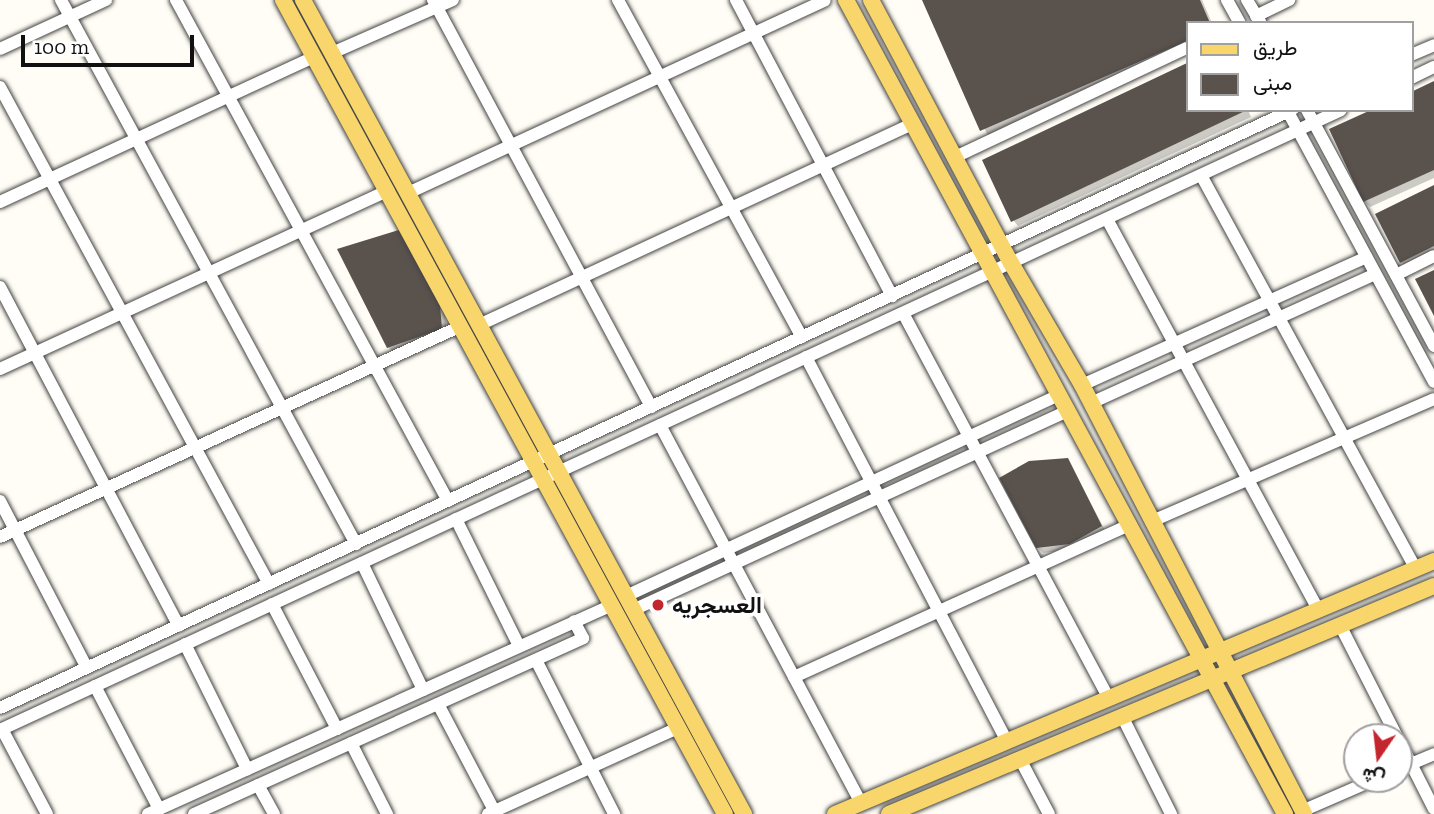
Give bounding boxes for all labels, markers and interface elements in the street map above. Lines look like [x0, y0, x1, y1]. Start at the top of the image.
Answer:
scale bar [24, 21, 198, 65]
legend [1186, 21, 1413, 112]
text: 100 m [34, 34, 89, 59]
text: طريق [1253, 35, 1298, 60]
text: مبنى [1253, 70, 1292, 95]
place label: العسجريه [672, 591, 762, 619]
marker: العسجريه [650, 597, 666, 613]
north arrow [1343, 723, 1413, 793]
text: ش [1359, 763, 1387, 791]

